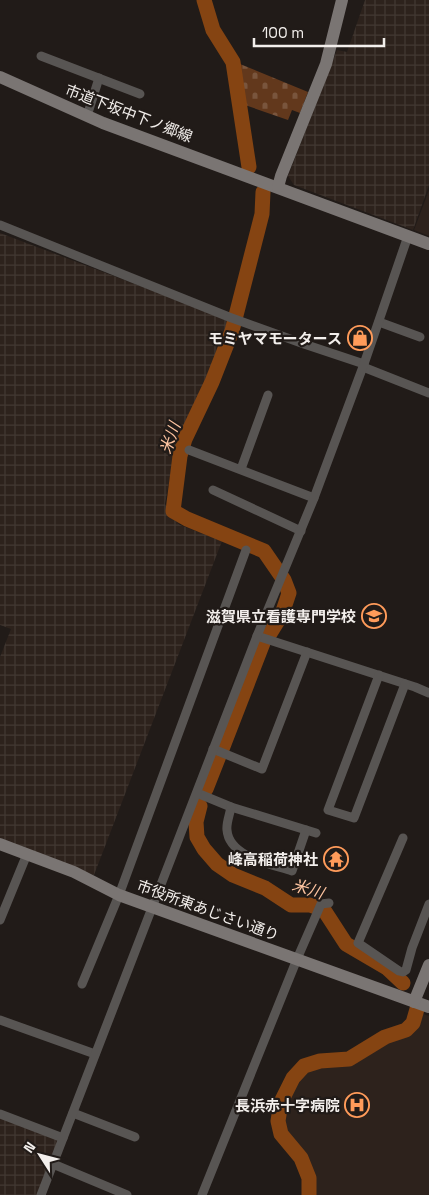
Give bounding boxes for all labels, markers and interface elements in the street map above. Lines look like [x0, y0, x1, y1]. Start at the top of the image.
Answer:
scale bar [254, 15, 384, 47]
text: 100 m [262, 23, 304, 42]
street label: 市道下坂中下ノ郷線 [63, 80, 195, 146]
shop icon: モミヤマモータース [347, 325, 373, 351]
place label: モミヤマモータース [208, 329, 342, 348]
water label: 米川 [155, 418, 186, 457]
school or university icon: 滋賀県立看護専門学校 [361, 603, 387, 629]
place label: 滋賀県立看護専門学校 [206, 607, 356, 626]
temple icon: 峰高稲荷神社 [323, 846, 349, 872]
place label: 峰高稲荷神社 [228, 850, 318, 869]
water label: 米川 [290, 874, 328, 904]
street label: 市役所東あじさい通り [134, 875, 282, 945]
hospital icon: 長浜赤十字病院 [344, 1092, 370, 1118]
place label: 長浜赤十字病院 [235, 1096, 340, 1115]
north arrow [15, 1130, 65, 1180]
text: N [19, 1138, 40, 1156]

